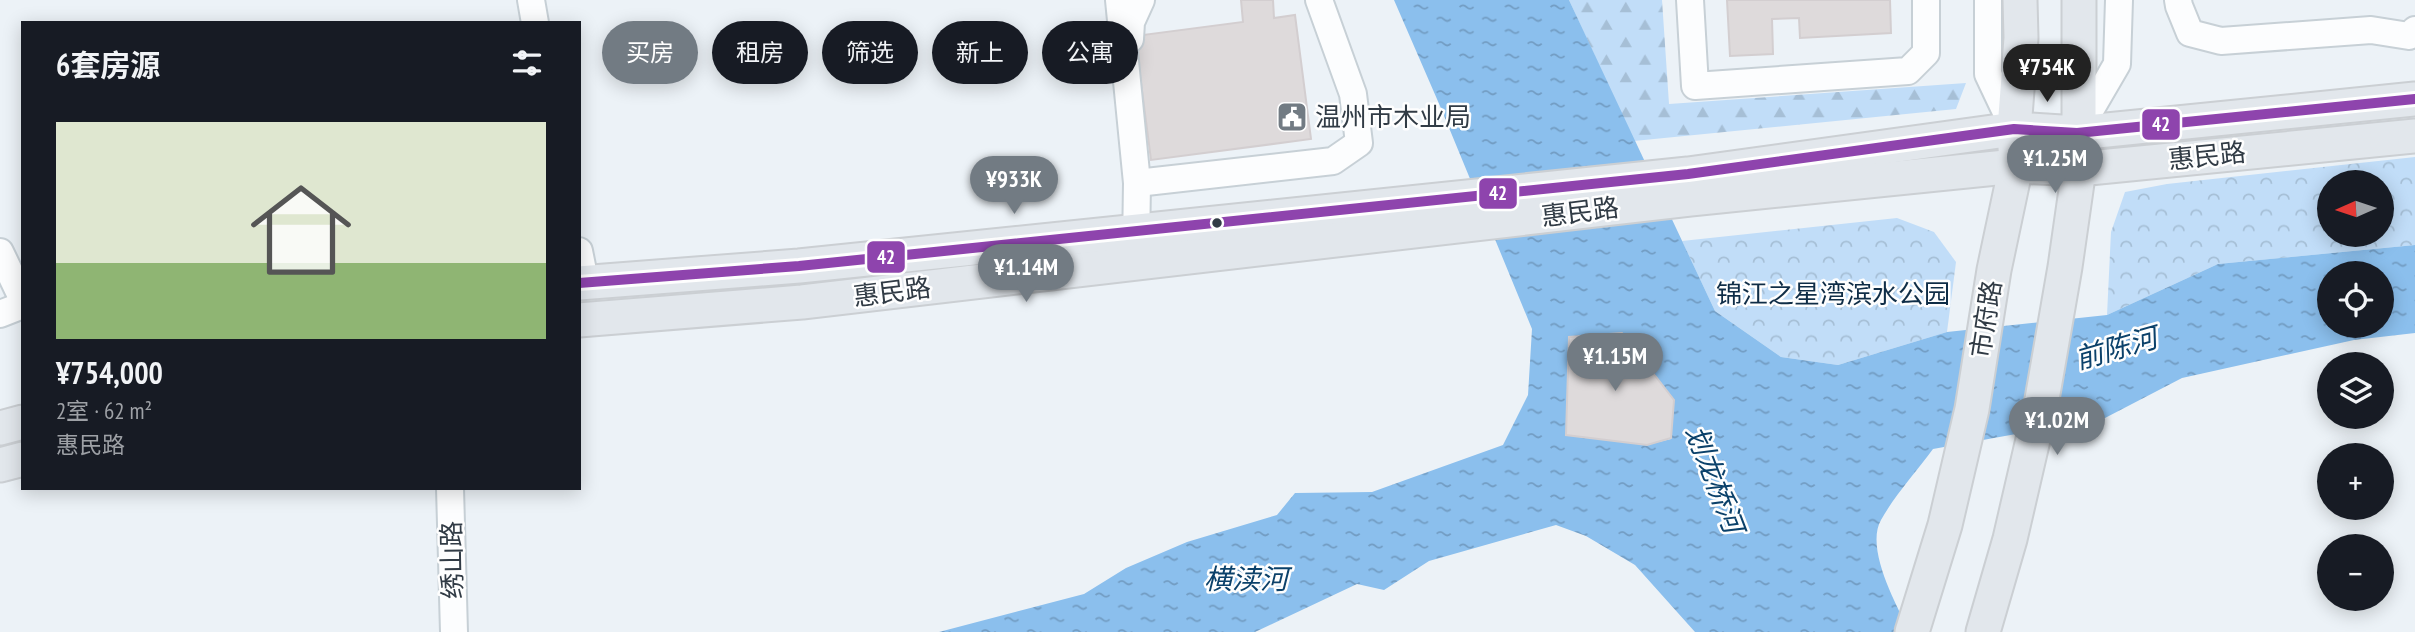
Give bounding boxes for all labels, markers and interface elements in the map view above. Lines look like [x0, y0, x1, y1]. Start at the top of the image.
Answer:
chip: 买房 [602, 21, 698, 84]
chip: 租房 [712, 21, 808, 84]
chip: 筛选 [822, 21, 918, 84]
chip: 新上 [932, 21, 1028, 84]
chip: 公寓 [1042, 21, 1138, 84]
icon: filters [508, 44, 546, 82]
pin: ¥754K [1998, 44, 2096, 104]
text: 6套房源 [56, 45, 160, 84]
text: ¥754K [2019, 52, 2075, 81]
public building icon: 温州市木业局 [1275, 100, 1309, 134]
place label: 温州市木业局 [1315, 100, 1471, 133]
line badge: 42 [2141, 108, 2181, 141]
text: 42 [2152, 112, 2170, 136]
street label: 惠民路 [2166, 135, 2247, 176]
pin: ¥1.25M [1998, 136, 2112, 195]
text: ¥1.25M [2023, 143, 2087, 172]
pin: ¥933K [965, 156, 1063, 216]
text: ¥933K [986, 164, 1042, 193]
icon: home [238, 167, 364, 293]
north arrow [2317, 170, 2394, 247]
map controls [2317, 170, 2394, 611]
line badge: 42 [1478, 177, 1518, 210]
text: 42 [1489, 181, 1507, 205]
street label: 惠民路 [1539, 190, 1621, 233]
unlabelled marker [1210, 216, 1224, 230]
line badge: 42 [866, 240, 906, 274]
pin: ¥1.14M [969, 244, 1083, 304]
text: 42 [877, 245, 895, 269]
text: ¥1.14M [994, 252, 1058, 281]
button: locate [2317, 261, 2394, 338]
street label: 惠民路 [851, 270, 933, 313]
park label: 锦江之星湾滨水公园 [1716, 277, 1950, 310]
street label: 市府路 [1963, 278, 2008, 360]
water label: 前陈河 [2070, 317, 2166, 377]
pin: ¥1.15M [1558, 334, 1672, 393]
text: ¥1.15M [1583, 341, 1647, 370]
button: layers [2317, 352, 2394, 429]
text: ¥754,000 [56, 353, 163, 392]
text: 2室 · 62 m² [56, 396, 152, 425]
pin: ¥1.02M [2000, 398, 2114, 457]
text: ¥1.02M [2025, 405, 2089, 434]
water label: 划龙桥河 [1678, 420, 1755, 542]
text: 惠民路 [56, 430, 125, 459]
button: + [2317, 443, 2394, 520]
street label: 绣山路 [434, 521, 469, 599]
button: − [2317, 534, 2394, 611]
water label: 横渎河 [1204, 560, 1293, 597]

